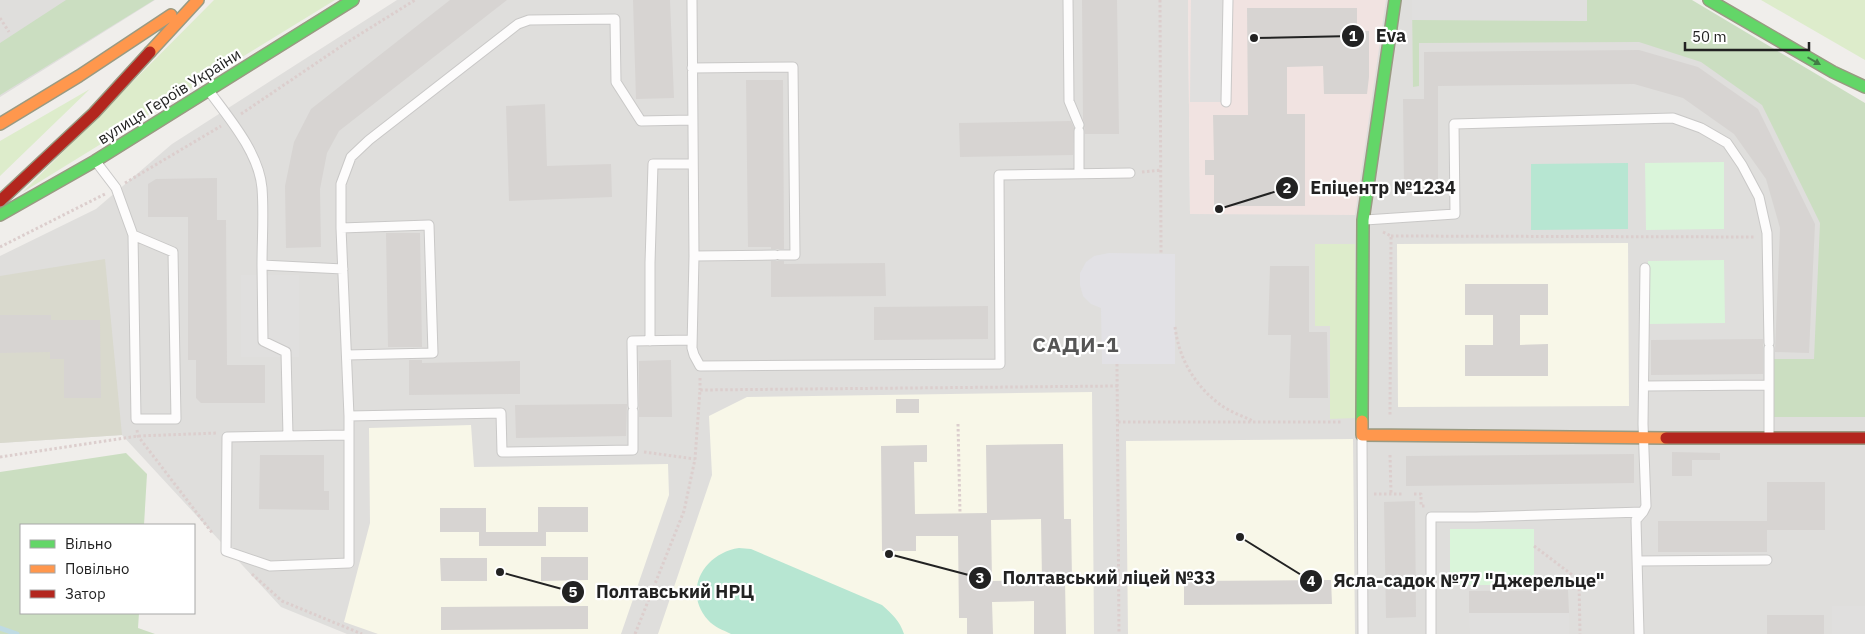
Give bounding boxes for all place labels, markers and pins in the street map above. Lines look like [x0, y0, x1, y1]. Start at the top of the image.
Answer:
callout: Eva [1340, 19, 1416, 52]
callout: Епіцентр №1234 [1275, 171, 1465, 204]
callout: Полтавський ліцей №33 [968, 561, 1226, 594]
callout: Ясла-садок №77 "Джерельце" [1298, 564, 1615, 597]
callout: Полтавський НРЦ [561, 575, 764, 608]

